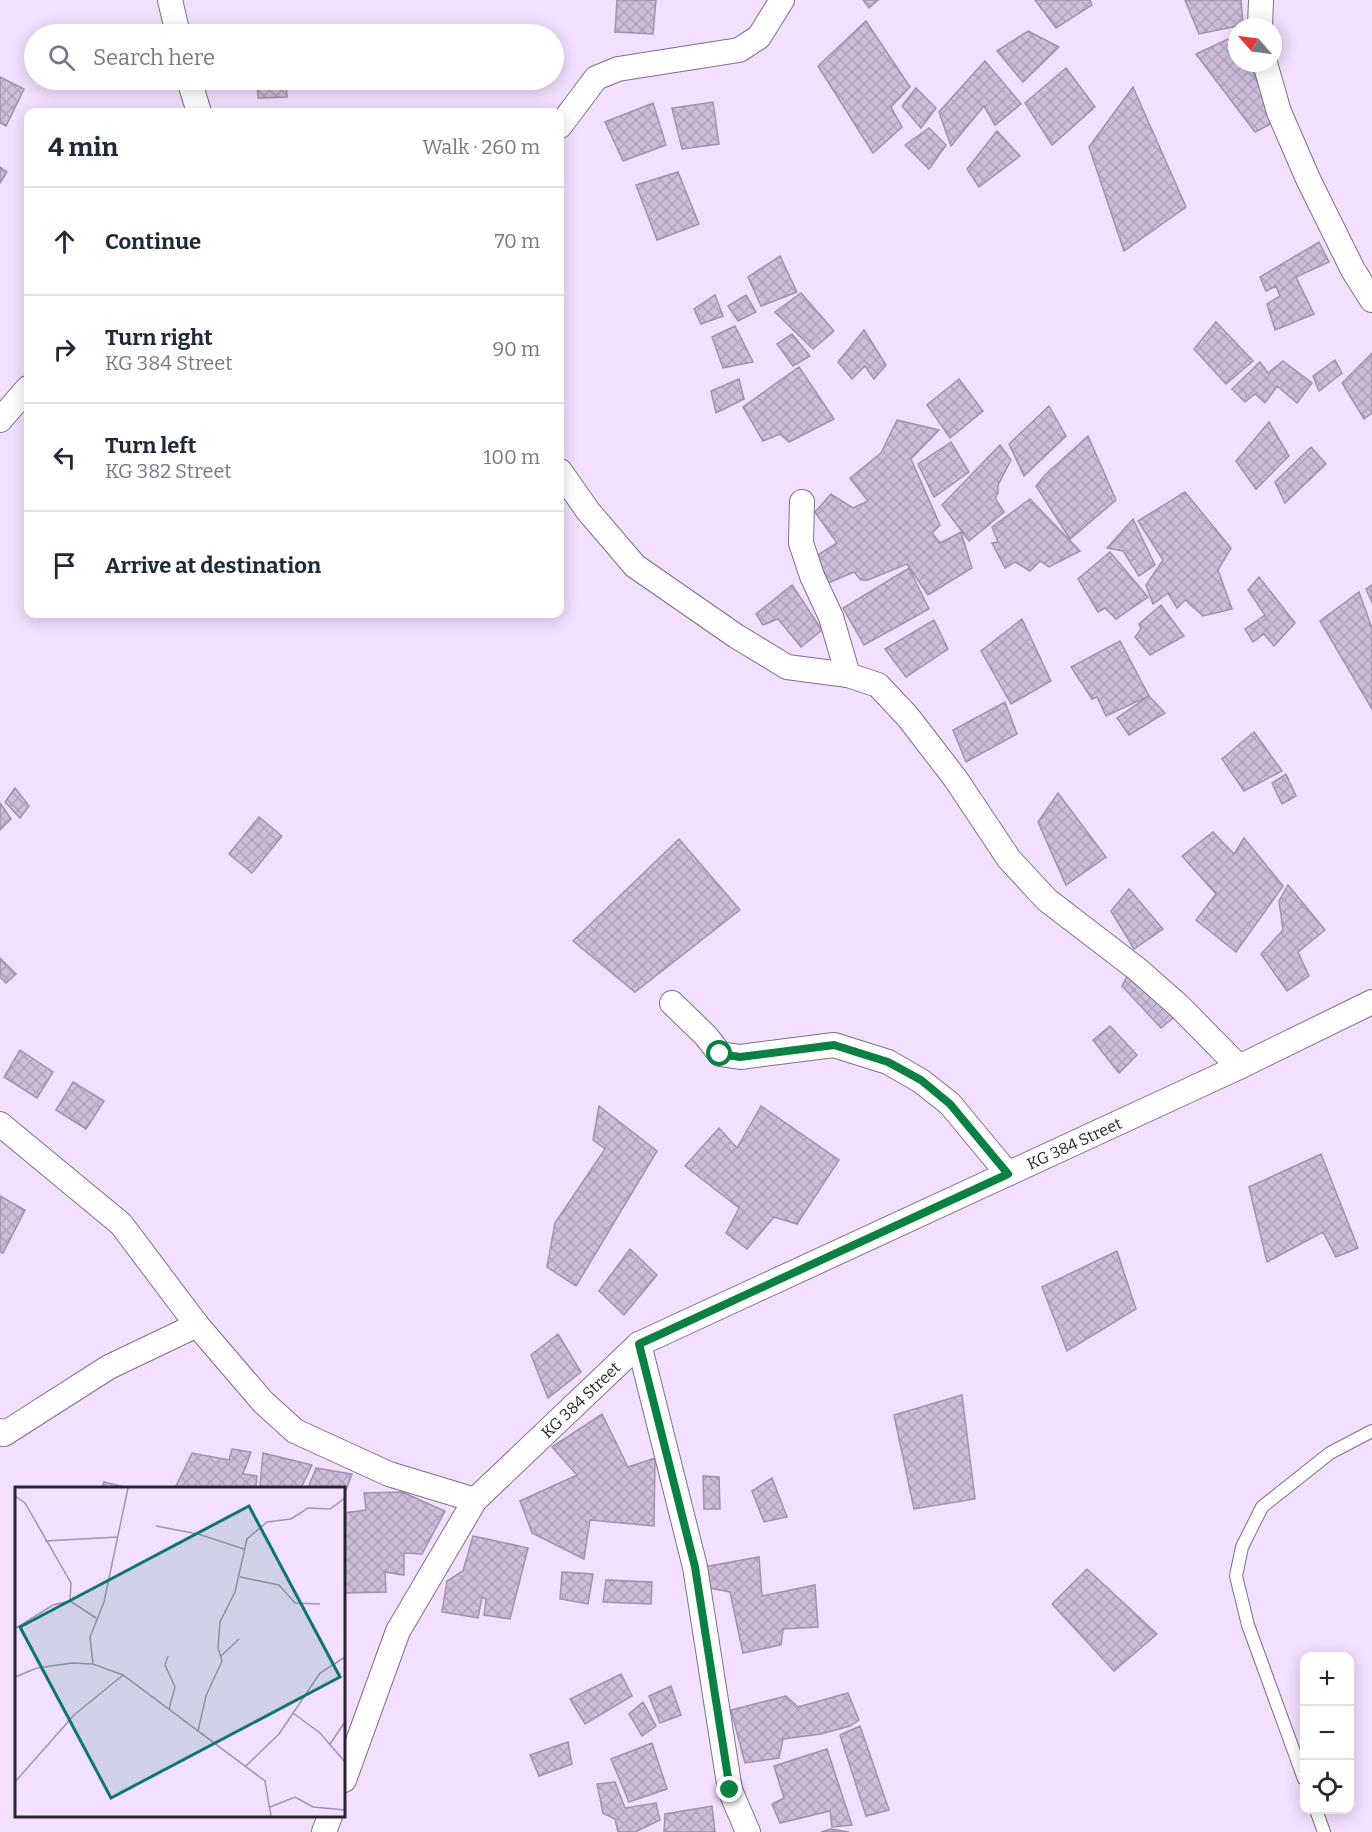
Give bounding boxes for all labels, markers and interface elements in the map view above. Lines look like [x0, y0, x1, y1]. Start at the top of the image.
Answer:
north arrow [1228, 18, 1282, 72]
search box [24, 24, 564, 90]
icon: search [45, 41, 78, 74]
text: Search here [93, 44, 215, 71]
text: 4 min [48, 132, 118, 163]
text: Walk · 260 m [422, 135, 540, 159]
icon: ahead [48, 225, 81, 258]
text: Continue [105, 228, 201, 255]
text: 70 m [494, 229, 540, 253]
text: Turn right [105, 324, 213, 351]
icon: right [48, 333, 81, 366]
text: 90 m [492, 337, 540, 361]
text: KG 384 Street [105, 351, 232, 375]
text: Turn left [105, 432, 197, 459]
icon: left [48, 441, 81, 474]
text: 100 m [483, 445, 540, 469]
text: KG 382 Street [105, 459, 232, 483]
icon: arrive [48, 549, 81, 582]
text: Arrive at destination [105, 552, 321, 579]
route start [706, 1040, 732, 1066]
street label: KG 384 Street [1024, 1114, 1125, 1174]
street label: KG 384 Street [537, 1358, 624, 1442]
inset map [15, 1487, 345, 1817]
map controls [1300, 1652, 1354, 1814]
button: + [1300, 1652, 1354, 1706]
button: − [1300, 1706, 1354, 1760]
button: locate [1300, 1760, 1354, 1814]
route end [716, 1776, 742, 1802]

